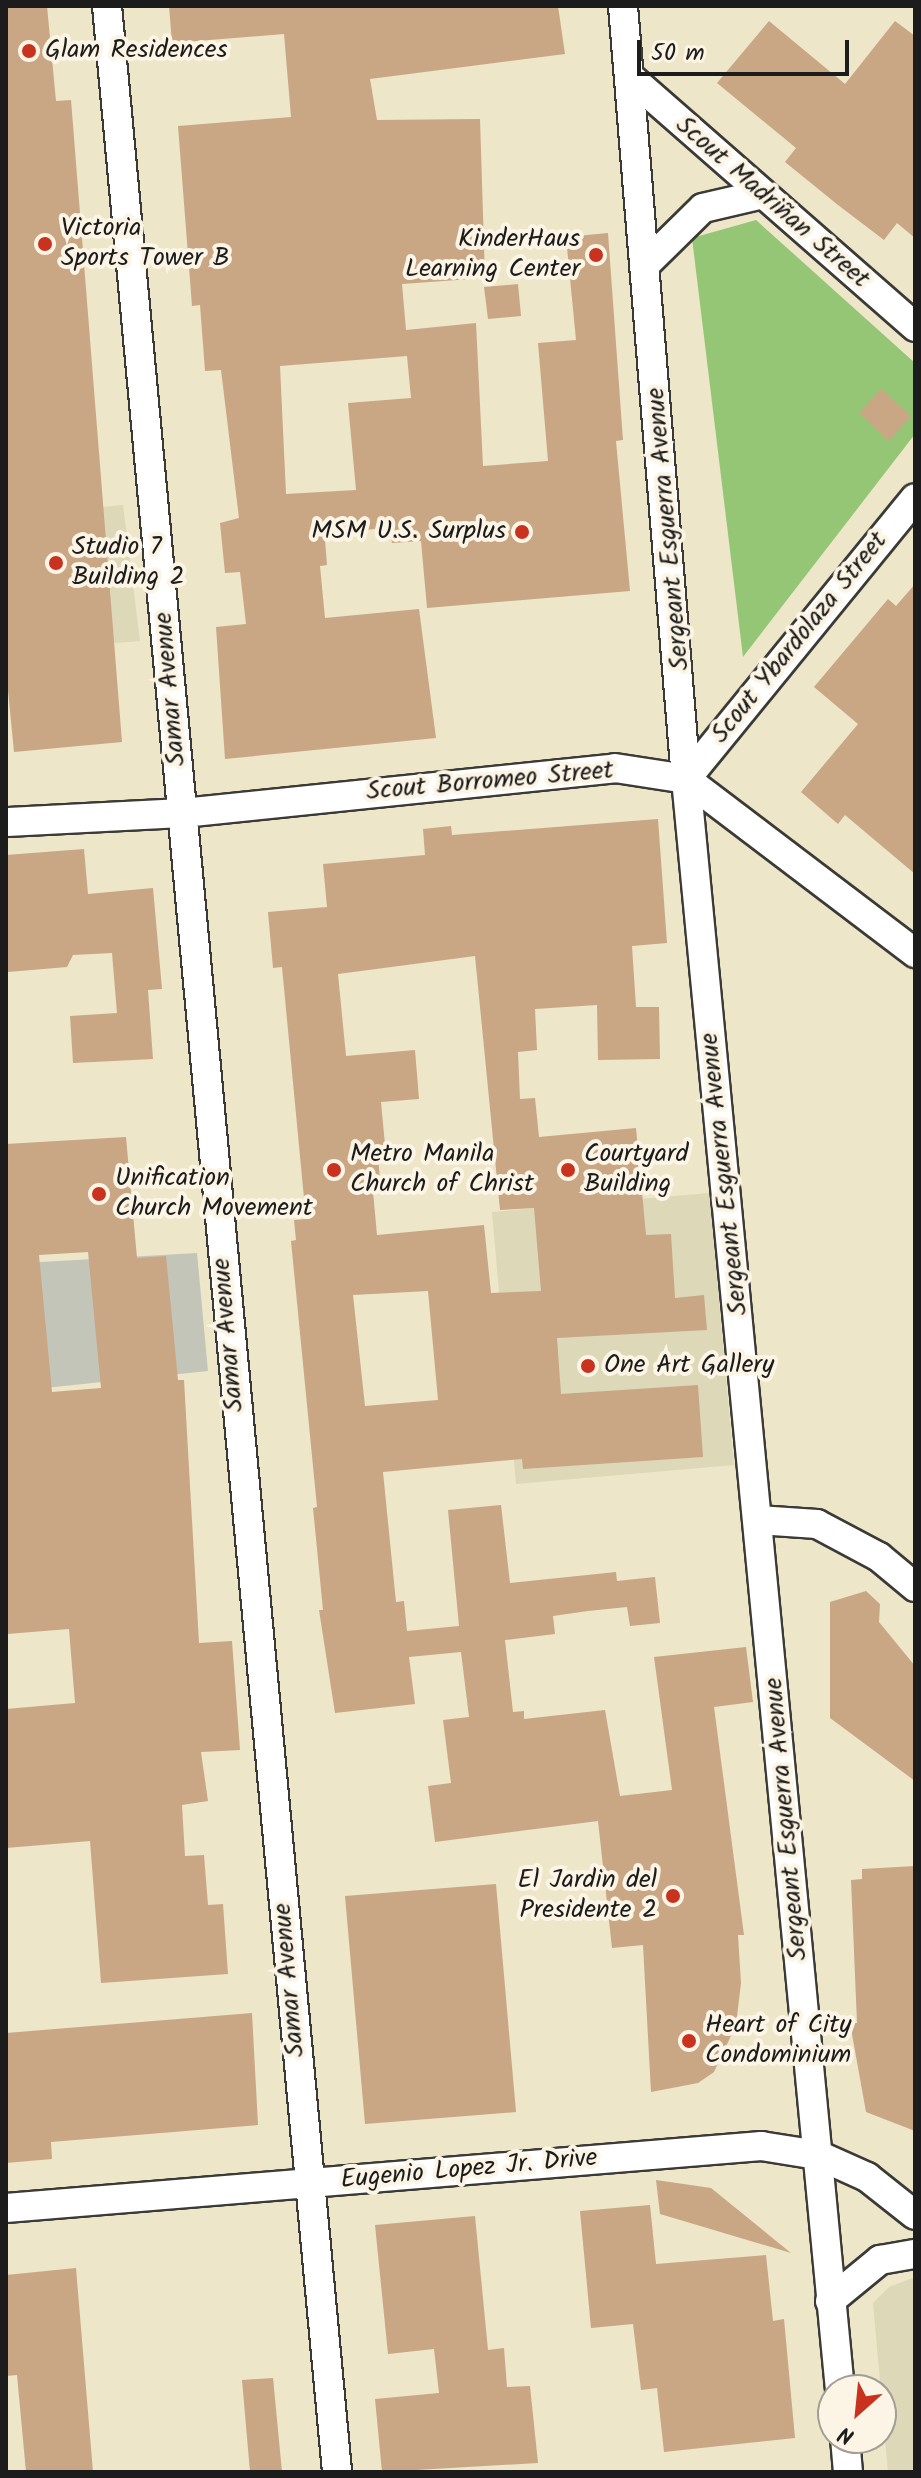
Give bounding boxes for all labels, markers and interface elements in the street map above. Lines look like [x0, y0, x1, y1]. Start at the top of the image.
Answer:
scale bar [641, 24, 853, 74]
text: 50 m [651, 34, 705, 73]
place label: Glam Residences [45, 35, 228, 67]
marker: Glam Residences [20, 42, 38, 60]
street label: Scout Madriñan Street [669, 110, 875, 296]
place label: Victoria Sports Tower B [61, 213, 230, 274]
place label: KinderHaus Learning Center [405, 224, 580, 286]
marker: Victoria Sports Tower B [36, 235, 54, 253]
marker: KinderHaus Learning Center [587, 246, 605, 264]
street label: Sergeant Esguerra Avenue [641, 386, 697, 672]
place label: MSM U.S. Surplus [311, 516, 506, 548]
marker: MSM U.S. Surplus [513, 523, 531, 541]
street label: Scout Ybardolaza Street [705, 526, 895, 750]
place label: Studio 7 Building 2 [72, 532, 185, 594]
marker: Studio 7 Building 2 [47, 554, 65, 572]
street label: Samar Avenue [149, 611, 193, 767]
street label: Scout Borromeo Street [365, 756, 615, 808]
street label: Sergeant Esguerra Avenue [695, 1031, 755, 1317]
place label: Metro Manila Church of Christ [350, 1139, 534, 1200]
place label: Courtyard Building [584, 1139, 688, 1200]
marker: Metro Manila Church of Christ [325, 1161, 343, 1179]
marker: Courtyard Building [559, 1161, 577, 1179]
place label: Unification Church Movement [115, 1163, 313, 1224]
marker: Unification Church Movement [90, 1185, 108, 1203]
street label: Samar Avenue [207, 1257, 251, 1413]
place label: One Art Gallery [604, 1350, 774, 1382]
marker: One Art Gallery [579, 1357, 597, 1375]
street label: Sergeant Esguerra Avenue [759, 1676, 815, 1962]
place label: El Jardin del Presidente 2 [518, 1865, 657, 1926]
marker: El Jardin del Presidente 2 [664, 1887, 682, 1905]
street label: Samar Avenue [268, 1902, 312, 2058]
place label: Heart of City Condominium [705, 2010, 851, 2072]
marker: Heart of City Condominium [680, 2032, 698, 2050]
street label: Eugenio Lopez Jr. Drive [339, 2143, 599, 2197]
north arrow [817, 2374, 897, 2454]
text: N [833, 2415, 861, 2453]

